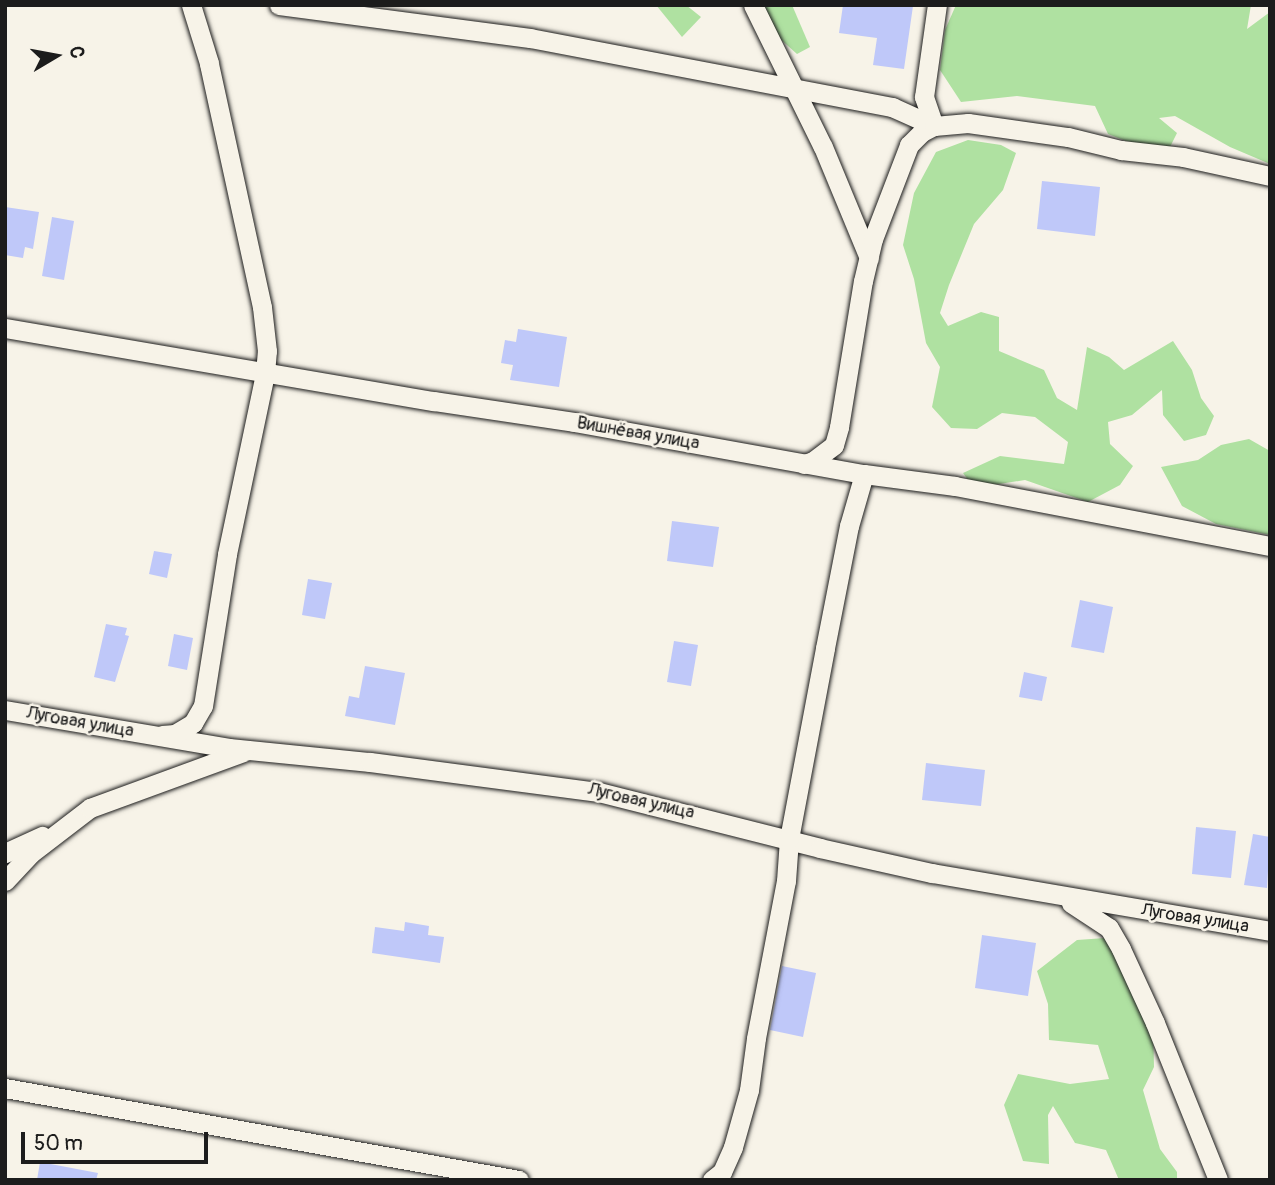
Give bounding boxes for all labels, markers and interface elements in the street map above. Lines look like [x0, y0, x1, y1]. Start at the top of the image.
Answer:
north arrow [21, 21, 91, 91]
text: С [64, 44, 90, 60]
street label: Вишнёвая улица [575, 413, 701, 455]
street label: Луговая улица [25, 703, 135, 743]
street label: Луговая улица [586, 779, 696, 825]
street label: Луговая улица [1140, 900, 1250, 938]
scale bar [24, 1118, 212, 1162]
text: 50 m [34, 1130, 83, 1157]

